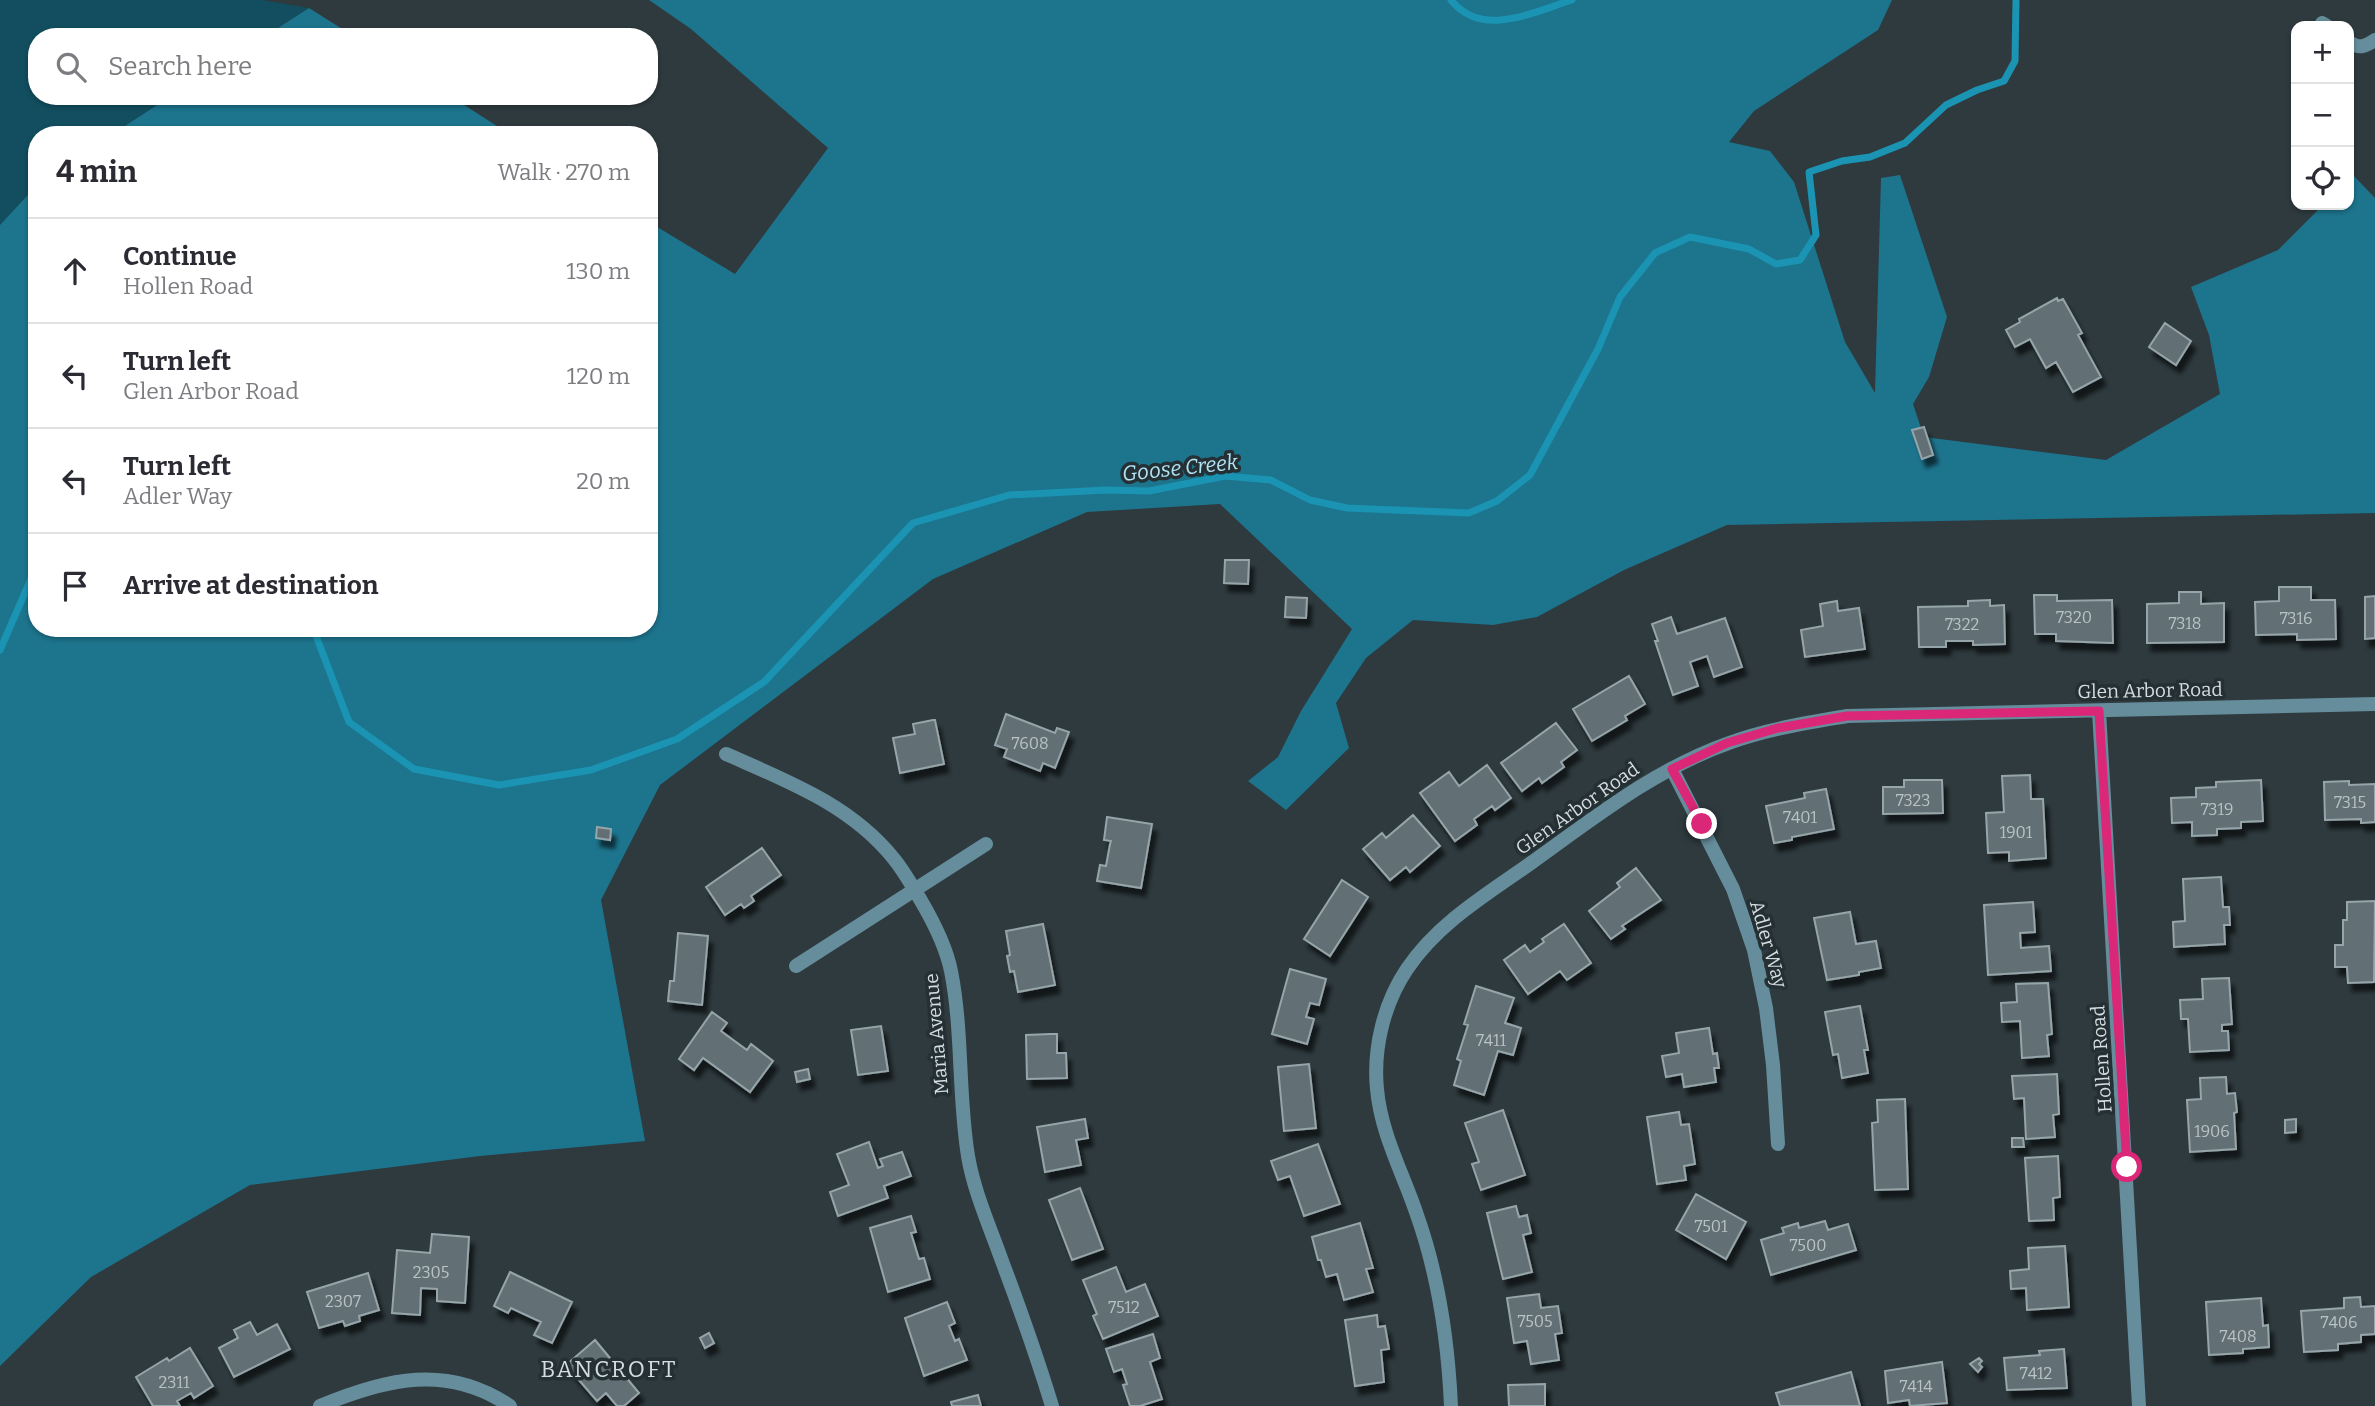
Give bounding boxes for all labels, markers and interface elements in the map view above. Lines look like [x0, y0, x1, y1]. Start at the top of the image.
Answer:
map controls [2291, 21, 2354, 210]
button: + [2291, 21, 2354, 84]
search box [28, 28, 658, 105]
icon: search [52, 48, 90, 86]
text: Search here [108, 51, 252, 82]
button: − [2291, 84, 2354, 147]
button: locate [2291, 147, 2354, 210]
text: 4 min [56, 154, 137, 190]
text: Walk · 270 m [497, 158, 630, 186]
text: Continue [123, 241, 237, 272]
icon: ahead [56, 252, 94, 290]
text: 130 m [566, 257, 630, 285]
text: Hollen Road [123, 272, 253, 300]
text: Turn left [123, 346, 231, 377]
icon: left [56, 357, 94, 395]
text: 120 m [567, 362, 630, 390]
text: Glen Arbor Road [123, 377, 299, 405]
water label: Goose Creek [1121, 449, 1240, 487]
text: Turn left [123, 451, 231, 482]
icon: left [56, 462, 94, 500]
text: 20 m [576, 467, 630, 495]
text: Adler Way [123, 482, 232, 510]
icon: arrive [56, 567, 94, 605]
text: Arrive at destination [123, 570, 378, 601]
house number: 7320 [2056, 608, 2092, 627]
house number: 7316 [2280, 609, 2312, 628]
house number: 7318 [2169, 614, 2201, 633]
house number: 7322 [1945, 615, 1979, 634]
street label: Glen Arbor Road [2077, 678, 2223, 703]
house number: 7608 [1011, 734, 1049, 753]
street label: Glen Arbor Road [1511, 757, 1643, 860]
house number: 7323 [1896, 791, 1930, 810]
house number: 7315 [2334, 793, 2366, 812]
house number: 7319 [2201, 800, 2233, 819]
route end [1686, 808, 1717, 839]
house number: 7401 [1783, 808, 1817, 827]
house number: 1901 [2000, 823, 2033, 842]
street label: Adler Way [1745, 898, 1792, 992]
street label: Maria Avenue [920, 972, 953, 1096]
street label: Hollen Road [2086, 1005, 2117, 1113]
house number: 7411 [1476, 1031, 1507, 1050]
house number: 1906 [2194, 1122, 2230, 1141]
route start [2111, 1151, 2142, 1182]
house number: 7501 [1694, 1217, 1728, 1236]
house number: 7500 [1790, 1236, 1826, 1255]
house number: 2305 [413, 1263, 449, 1282]
house number: 2307 [325, 1292, 361, 1311]
house number: 7512 [1108, 1298, 1140, 1317]
house number: 7505 [1517, 1312, 1553, 1331]
house number: 7406 [2321, 1313, 2357, 1332]
house number: 7408 [2219, 1327, 2257, 1346]
district label: BANCROFT [541, 1355, 677, 1383]
house number: 7412 [2020, 1364, 2052, 1383]
house number: 2311 [159, 1373, 190, 1392]
house number: 7414 [1899, 1377, 1933, 1396]

